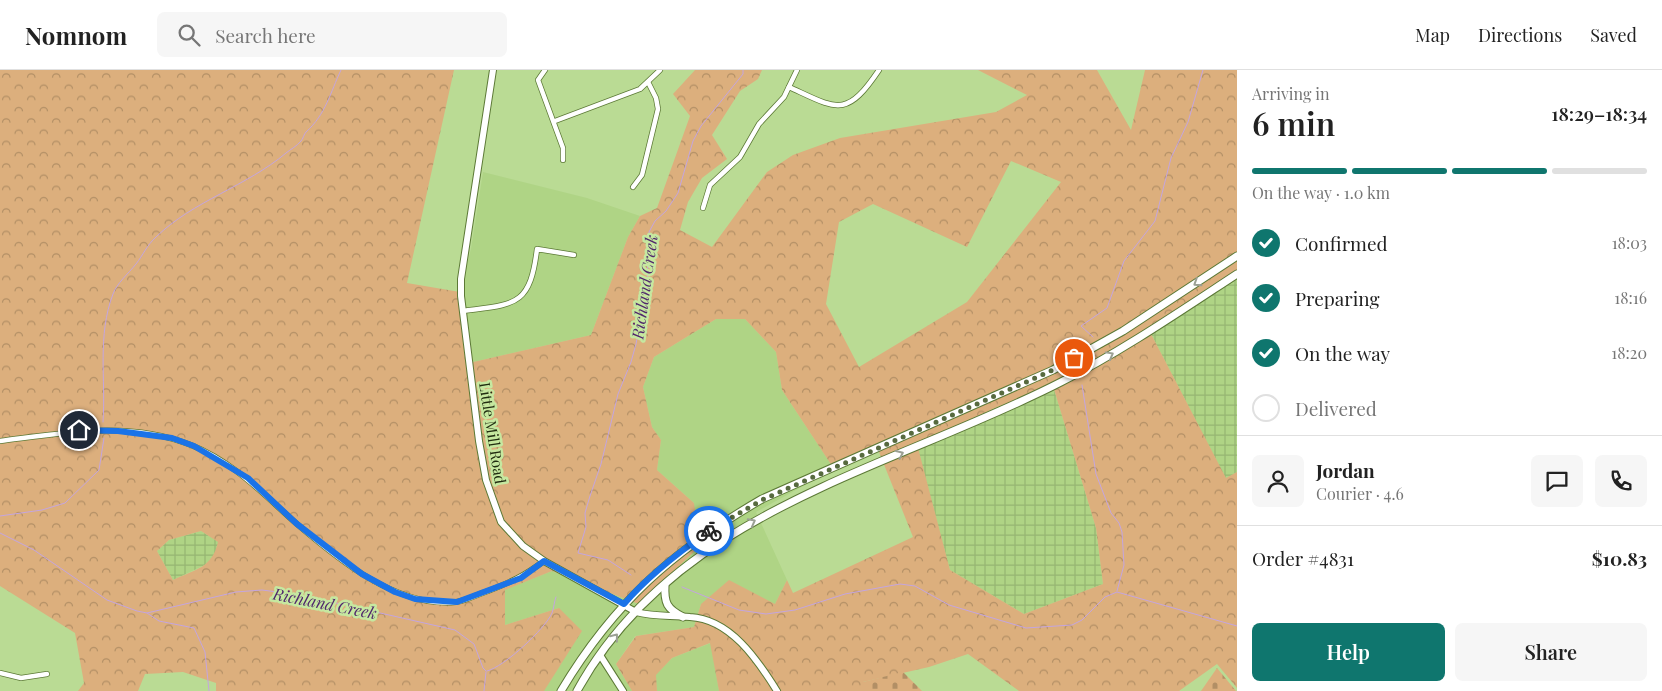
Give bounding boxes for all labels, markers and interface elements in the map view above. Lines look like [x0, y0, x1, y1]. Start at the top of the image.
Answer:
search box [157, 12, 507, 57]
text: Nomnom [25, 19, 127, 51]
icon: search [175, 21, 203, 49]
text: Search here [215, 22, 316, 48]
text: Map [1415, 23, 1450, 47]
text: Directions [1478, 23, 1562, 47]
text: Saved [1590, 23, 1637, 47]
text: Arriving in [1252, 83, 1330, 104]
text: 18:29–18:34 [1551, 100, 1647, 126]
text: 6 min [1252, 101, 1335, 144]
text: On the way · 1.0 km [1252, 182, 1390, 203]
icon: check [1252, 229, 1280, 257]
text: Confirmed [1295, 230, 1388, 256]
text: 18:03 [1612, 232, 1647, 253]
water label: Richland Creek [626, 234, 662, 341]
one-way arrow [1193, 277, 1202, 286]
icon: check [1252, 284, 1280, 312]
text: Preparing [1295, 285, 1380, 311]
text: 18:16 [1614, 287, 1647, 308]
pin [1053, 337, 1095, 379]
icon: check [1252, 339, 1280, 367]
text: On the way [1295, 340, 1390, 366]
text: 18:20 [1611, 342, 1647, 363]
icon: bag [1060, 344, 1088, 372]
one-way arrow [1105, 351, 1114, 361]
street label: Little Mill Road [475, 381, 511, 486]
text: Delivered [1295, 395, 1377, 421]
pin [58, 409, 100, 451]
icon: home [65, 416, 93, 444]
one-way arrow [895, 449, 904, 460]
button: person [1252, 455, 1304, 507]
button: chat [1531, 455, 1583, 507]
button: phone [1595, 455, 1647, 507]
text: Jordan [1316, 457, 1375, 483]
text: Courier · 4.6 [1316, 483, 1404, 504]
courier [684, 506, 734, 556]
icon: bike [695, 517, 723, 545]
one-way arrow [747, 518, 756, 528]
text: Order #4831 [1252, 545, 1354, 571]
text: $10.83 [1592, 545, 1647, 571]
water label: Richland Creek [271, 582, 379, 623]
button: Help [1252, 623, 1445, 681]
button: Share [1455, 623, 1647, 681]
one-way arrow [610, 634, 618, 643]

